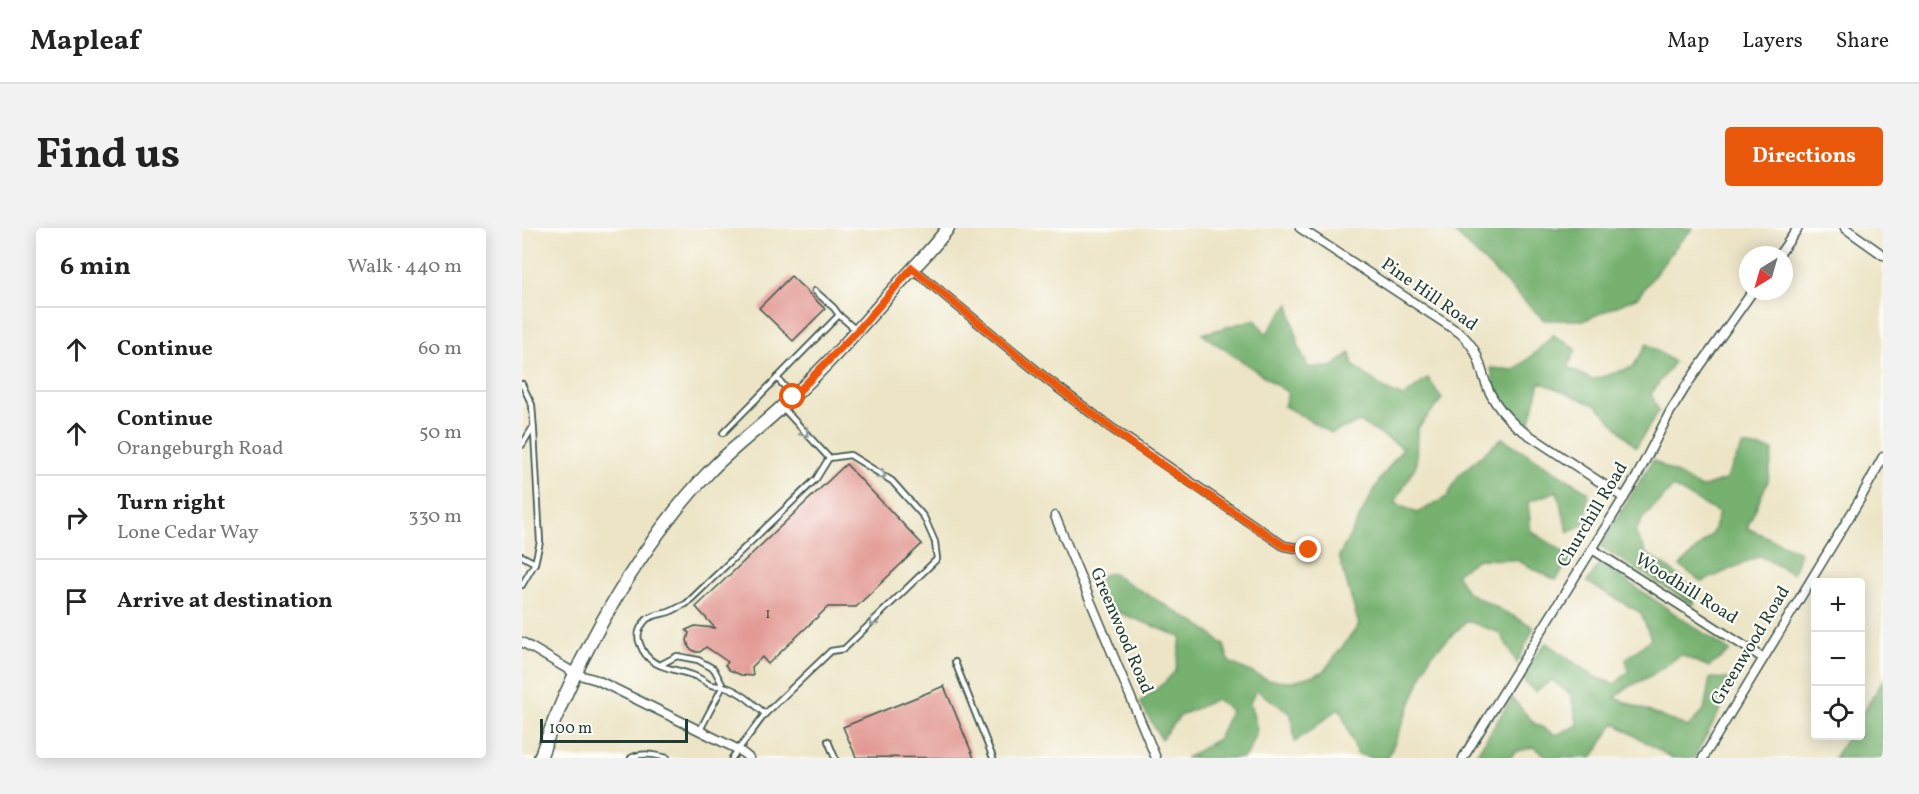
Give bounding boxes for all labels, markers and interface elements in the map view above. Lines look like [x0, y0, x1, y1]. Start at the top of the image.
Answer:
text: Mapleaf [30, 22, 140, 61]
text: Map [1667, 27, 1709, 56]
text: Layers [1742, 27, 1803, 56]
text: Share [1836, 27, 1889, 56]
text: Find us [36, 127, 180, 186]
button: Directions [1725, 127, 1883, 186]
north arrow [1739, 246, 1793, 300]
text: 6 min [60, 249, 131, 285]
street label: Pine Hill Road [1376, 252, 1482, 338]
text: Walk · 440 m [347, 253, 462, 281]
icon: ahead [60, 333, 93, 366]
text: Continue [117, 334, 213, 365]
text: 60 m [418, 335, 462, 363]
route start [779, 383, 805, 409]
text: Continue [117, 404, 213, 435]
icon: ahead [60, 417, 93, 450]
text: 50 m [419, 419, 462, 447]
one-way arrow [798, 426, 809, 436]
text: Orangeburgh Road [117, 435, 284, 463]
street label: Churchill Road [1552, 458, 1634, 572]
one-way arrow [875, 467, 886, 478]
text: Turn right [117, 488, 225, 519]
icon: right [60, 501, 93, 534]
text: 330 m [408, 503, 462, 531]
text: Lone Cedar Way [117, 519, 259, 547]
route end [1295, 536, 1321, 562]
street label: Woodhill Road [1630, 547, 1742, 631]
street label: Greenwood Road [1083, 564, 1159, 698]
map controls [1811, 578, 1865, 740]
button: + [1811, 578, 1865, 632]
street label: Greenwood Road [1705, 582, 1797, 710]
icon: arrive [60, 585, 93, 618]
text: Arrive at destination [117, 586, 333, 617]
house number: 1 [765, 604, 771, 625]
one-way arrow [869, 614, 880, 625]
button: − [1811, 632, 1865, 686]
button: locate [1811, 686, 1865, 740]
scale bar [540, 716, 688, 744]
text: 100 m [549, 718, 592, 740]

